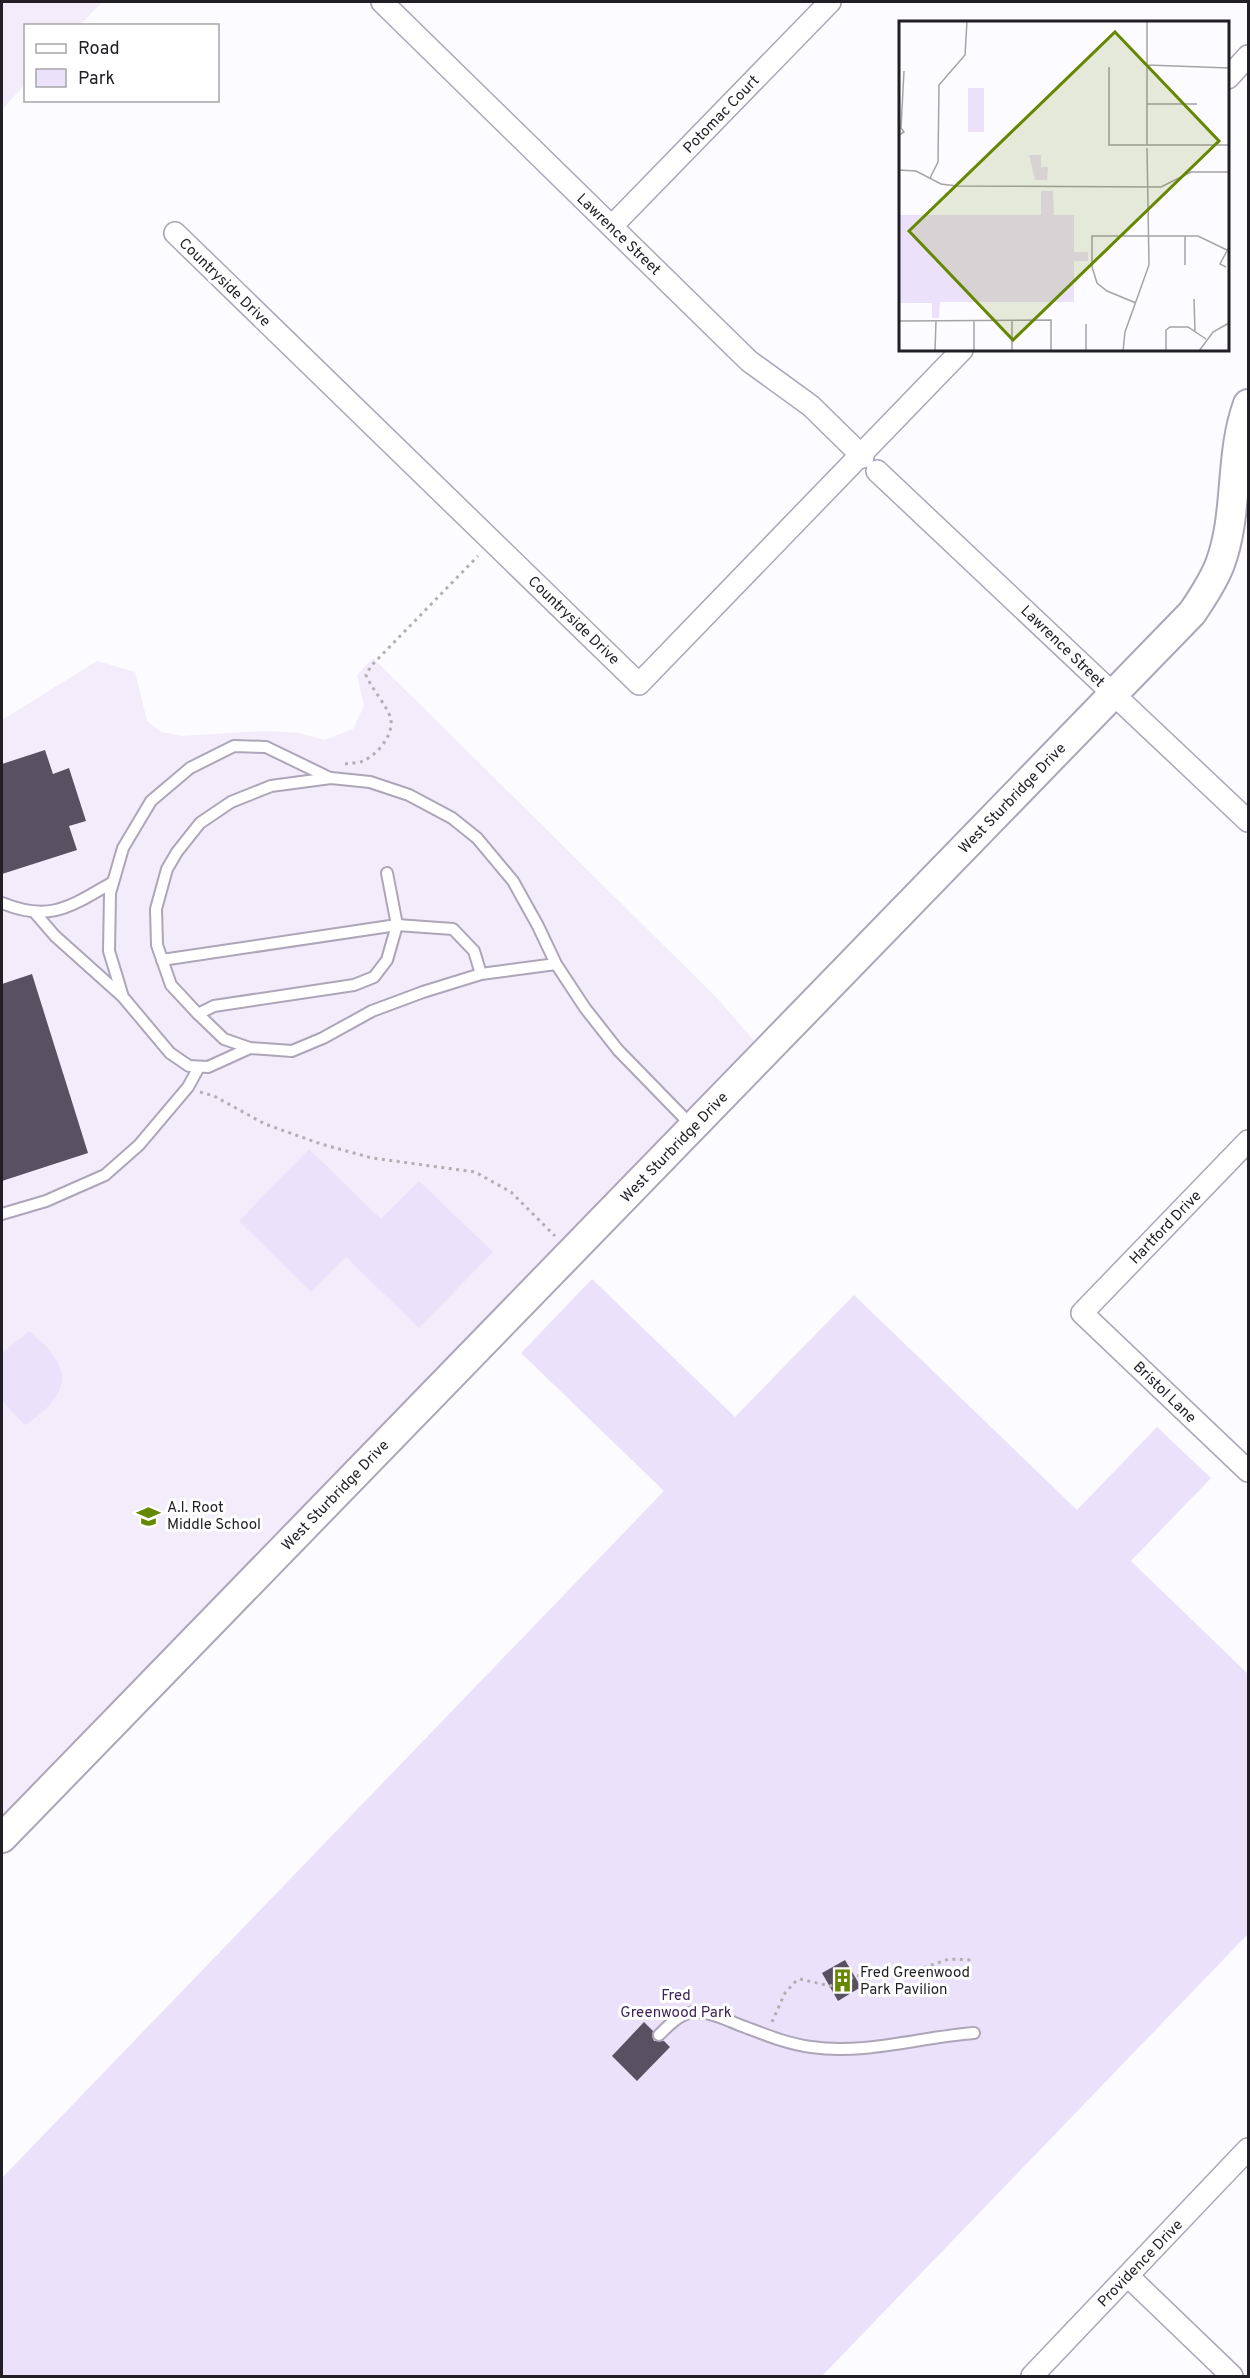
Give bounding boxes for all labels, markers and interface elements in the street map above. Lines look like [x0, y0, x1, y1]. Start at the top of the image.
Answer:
inset map [899, 21, 1229, 351]
legend [24, 24, 219, 102]
text: Road [78, 38, 120, 61]
text: Park [78, 68, 115, 91]
street label: Potomac Court [680, 72, 764, 158]
street label: Lawrence Street [572, 190, 664, 280]
street label: Countryside Drive [174, 235, 274, 332]
street label: Countryside Drive [523, 573, 623, 670]
street label: Lawrence Street [1016, 602, 1108, 692]
street label: West Sturbridge Drive [955, 740, 1071, 858]
street label: West Sturbridge Drive [617, 1089, 733, 1207]
street label: Hartford Drive [1126, 1187, 1206, 1269]
street label: Bristol Lane [1128, 1358, 1200, 1428]
street label: West Sturbridge Drive [278, 1437, 394, 1555]
place label: A.I. Root Middle School [167, 1499, 261, 1535]
school or university icon: A.I. Root Middle School [136, 1503, 162, 1529]
place label: Fred Greenwood Park Pavilion [860, 1964, 970, 2000]
building icon: Fred Greenwood Park Pavilion [829, 1968, 855, 1994]
park label: Fred Greenwood Park [620, 1987, 732, 2023]
street label: Providence Drive [1094, 2216, 1188, 2312]

